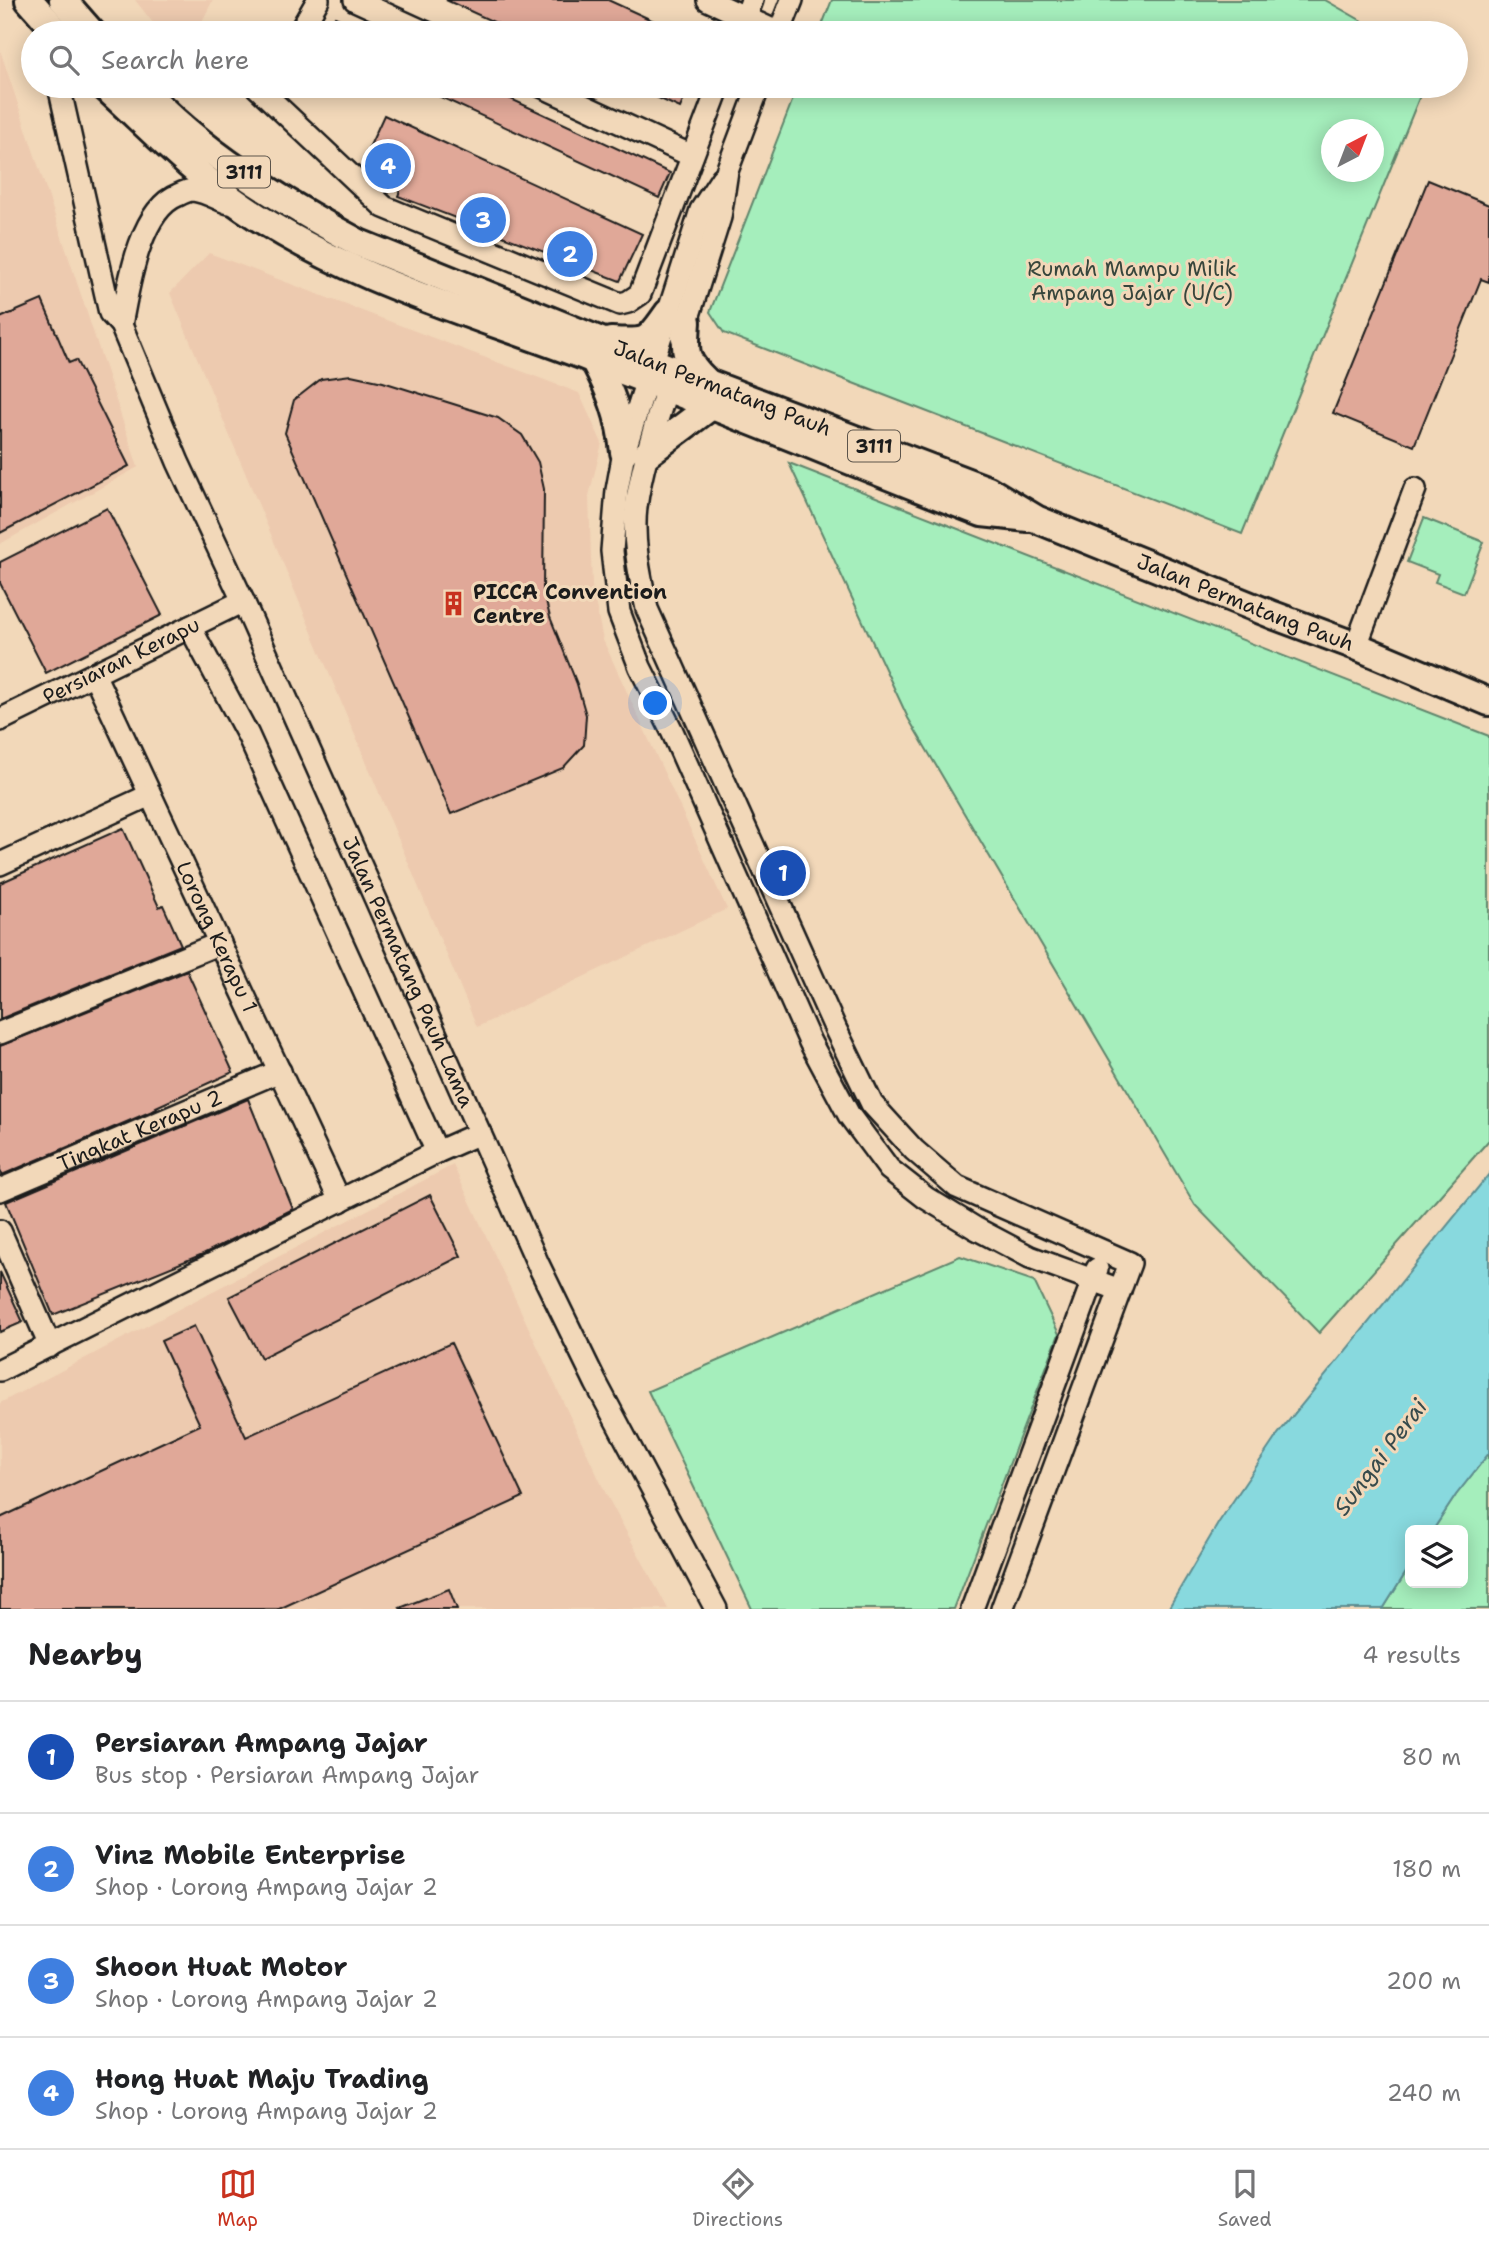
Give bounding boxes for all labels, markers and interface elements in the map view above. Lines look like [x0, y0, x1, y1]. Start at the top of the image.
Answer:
search box [21, 21, 1468, 98]
icon: search [45, 41, 83, 79]
text: Search here [101, 42, 250, 77]
north arrow [1321, 119, 1384, 182]
pin: 4 [365, 140, 411, 192]
road number: 3111 [218, 156, 270, 188]
pin: 3 [460, 194, 506, 246]
pin: 2 [547, 228, 593, 280]
park label: Rumah Mampu Milik Ampang Jajar (U/C) [1027, 255, 1237, 307]
street label: Jalan Permatang Pauh [609, 333, 835, 443]
road number: 3111 [848, 430, 900, 462]
street label: Jalan Permatang Pauh [1133, 547, 1358, 658]
place label: PICCA Convention Centre [473, 578, 667, 630]
building icon: PICCA Convention Centre [439, 590, 467, 618]
street label: Persiaran Kerapu [38, 610, 204, 711]
your location [638, 686, 672, 720]
street label: Jalan Permatang Pauh Lama [336, 832, 481, 1112]
pin: 1 [760, 847, 806, 899]
street label: Lorong Kerapu 1 [169, 857, 264, 1017]
street label: Tingkat Kerapu 2 [53, 1083, 226, 1178]
water label: Sungai Perai [1326, 1392, 1434, 1521]
map controls [1405, 1525, 1468, 1588]
button: layers [1405, 1525, 1468, 1588]
text: Nearby [28, 1634, 143, 1675]
text: 4 results [1362, 1640, 1461, 1670]
text: Persiaran Ampang Jajar [95, 1725, 428, 1760]
text: 1 [46, 1742, 56, 1772]
text: 80 m [1402, 1742, 1461, 1772]
text: Bus stop · Persiaran Ampang Jajar [95, 1760, 479, 1790]
text: Vinz Mobile Enterprise [95, 1837, 406, 1872]
text: 2 [43, 1854, 59, 1884]
text: 180 m [1392, 1854, 1461, 1884]
text: Shop · Lorong Ampang Jajar 2 [95, 1872, 438, 1902]
text: Shoon Huat Motor [95, 1949, 347, 1984]
text: 3 [43, 1966, 59, 1996]
text: 200 m [1386, 1966, 1461, 1996]
text: Shop · Lorong Ampang Jajar 2 [95, 1984, 438, 2014]
text: Hong Huat Maju Trading [95, 2061, 429, 2096]
text: 4 [43, 2078, 59, 2108]
text: 240 m [1387, 2078, 1461, 2108]
text: Shop · Lorong Ampang Jajar 2 [95, 2096, 438, 2126]
tab: Map [217, 2165, 258, 2232]
tab: Directions [693, 2165, 783, 2232]
tab: Saved [1218, 2165, 1272, 2232]

